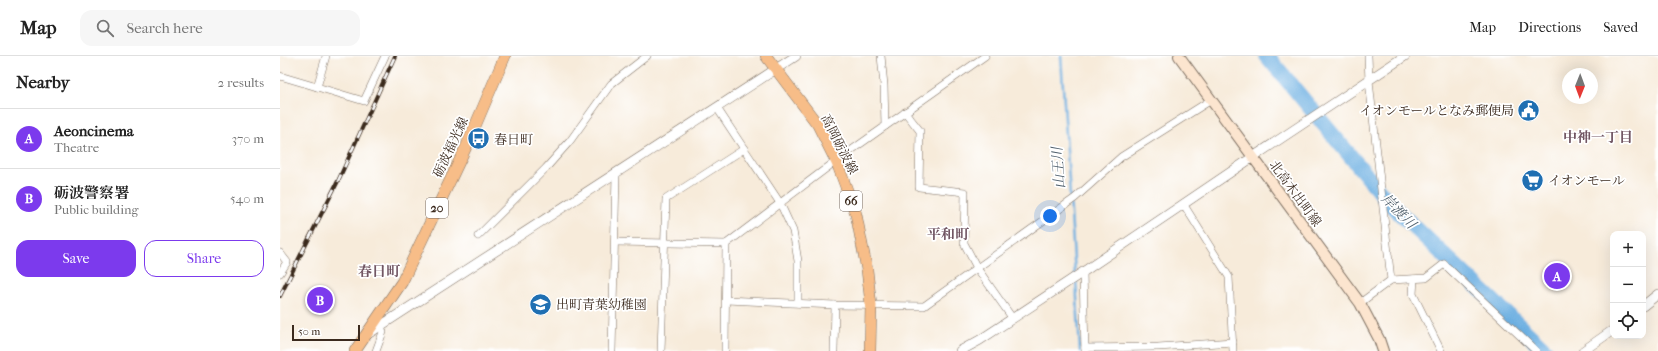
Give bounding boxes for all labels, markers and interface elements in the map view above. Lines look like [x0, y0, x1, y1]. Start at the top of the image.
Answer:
search box [80, 10, 360, 46]
text: Map [20, 17, 56, 39]
icon: search [94, 17, 116, 39]
text: Search here [126, 19, 203, 37]
text: Map [1469, 19, 1496, 36]
text: Directions [1518, 19, 1581, 36]
text: Saved [1603, 19, 1638, 36]
north arrow [1562, 68, 1598, 104]
text: Nearby [16, 72, 70, 92]
text: 2 results [218, 75, 264, 90]
public building icon: イオンモールとなみ郵便局 [1516, 97, 1542, 123]
place label: イオンモールとなみ郵便局 [1359, 103, 1514, 118]
street label: 高岡砺波線 [818, 112, 861, 177]
street label: 砺波福光線 [430, 115, 471, 180]
text: Aeoncinema [54, 122, 134, 140]
bus stop icon: 春日町 [465, 126, 491, 152]
district label: 中神一丁目 [1563, 129, 1633, 146]
text: A [25, 131, 33, 146]
text: 370 m [232, 131, 264, 146]
place label: 春日町 [494, 132, 533, 147]
text: Theatre [54, 140, 99, 155]
water label: 山王川 [1048, 144, 1068, 190]
street label: 北高木出町線 [1267, 157, 1325, 229]
supermarket icon: イオンモール [1519, 167, 1545, 193]
place label: イオンモール [1548, 173, 1625, 188]
text: 砺波警察署 [54, 184, 129, 202]
water label: 岸渡川 [1378, 190, 1421, 234]
text: B [25, 191, 33, 206]
text: 540 m [230, 191, 264, 206]
road number: 66 [840, 191, 862, 211]
road number: 20 [426, 198, 448, 218]
text: Public building [54, 202, 139, 217]
your location [1040, 206, 1060, 226]
district label: 平和町 [927, 226, 970, 243]
map controls [1610, 231, 1646, 339]
button: + [1610, 231, 1646, 267]
button: Save [16, 240, 136, 277]
button: Share [144, 240, 264, 277]
pin: A [1544, 261, 1570, 291]
district label: 春日町 [358, 263, 401, 280]
button: − [1610, 267, 1646, 303]
pin: B [307, 285, 333, 315]
school or university icon: 出町青葉幼稚園 [528, 291, 554, 317]
place label: 出町青葉幼稚園 [556, 297, 647, 312]
button: locate [1610, 303, 1646, 339]
scale bar [292, 323, 360, 342]
text: 50 m [298, 325, 320, 338]

